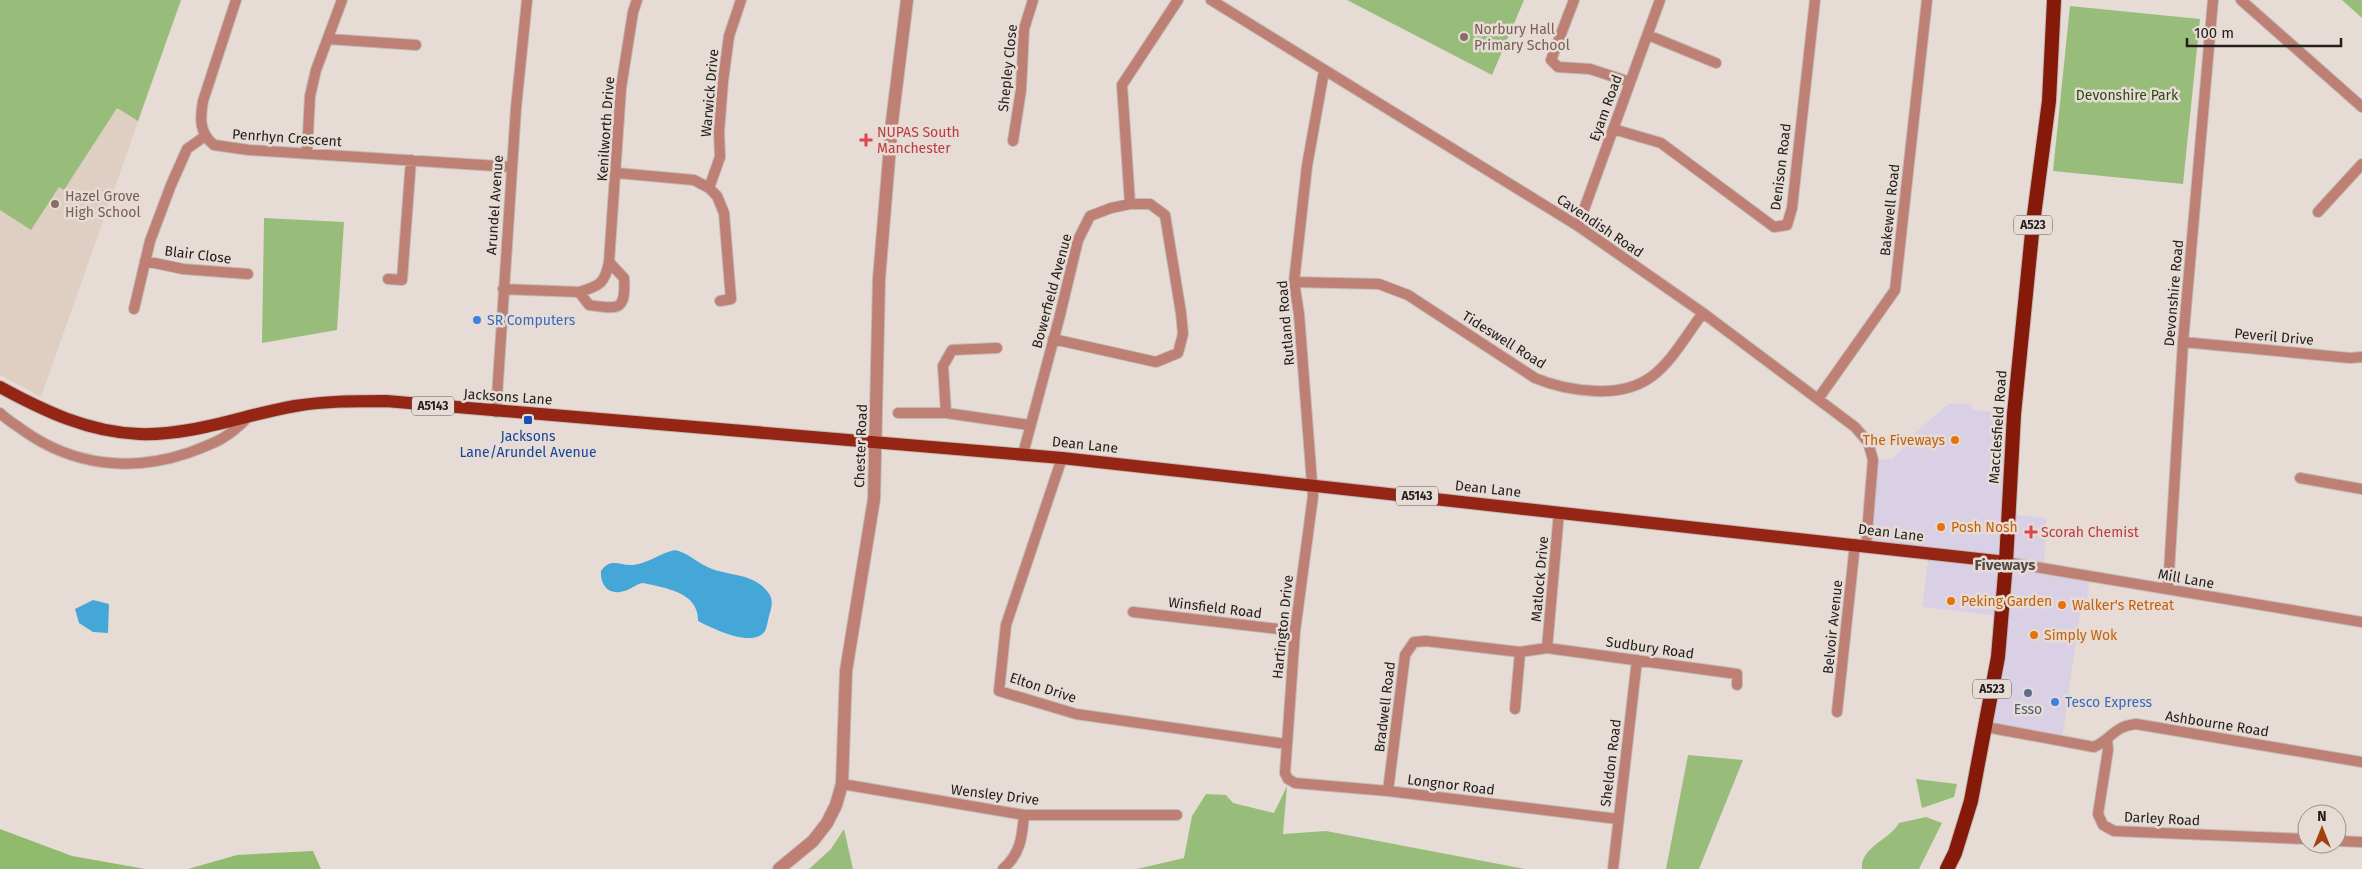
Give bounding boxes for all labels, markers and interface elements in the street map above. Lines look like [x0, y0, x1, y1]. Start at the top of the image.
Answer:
scale bar [2187, 15, 2341, 47]
place label: Norbury Hall Primary School [1474, 21, 1570, 54]
street label: Shepley Close [995, 23, 1021, 113]
text: 100 m [2194, 24, 2234, 42]
marker: Norbury Hall Primary School [1458, 31, 1470, 43]
street label: Warwick Drive [698, 48, 722, 138]
street label: Eyam Road [1586, 72, 1626, 144]
street label: Kenilworth Drive [594, 76, 618, 182]
park label: Devonshire Park [2076, 87, 2179, 104]
street label: Denison Road [1767, 122, 1795, 212]
place label: NUPAS South Manchester [877, 124, 960, 157]
street label: Penrhyn Crescent [232, 126, 343, 150]
marker: NUPAS South Manchester [859, 133, 873, 147]
street label: Arundel Avenue [483, 154, 507, 256]
street label: Bakewell Road [1877, 163, 1903, 257]
place label: Hazel Grove High School [65, 188, 141, 221]
street label: Cavendish Road [1553, 191, 1647, 261]
marker: Hazel Grove High School [49, 198, 61, 210]
road number: A523 [2014, 216, 2052, 234]
street label: Bowerfield Avenue [1029, 232, 1075, 350]
street label: Devonshire Road [2161, 239, 2187, 347]
street label: Blair Close [164, 242, 232, 268]
street label: Rutland Road [1274, 280, 1298, 366]
street label: Tideswell Road [1459, 307, 1549, 373]
place label: SR Computers [487, 312, 576, 329]
marker: SR Computers [471, 314, 483, 326]
street label: Peveril Drive [2234, 325, 2314, 349]
street label: Macclesfield Road [1986, 370, 2010, 484]
street label: Jacksons Lane [463, 385, 553, 409]
road number: A5143 [412, 396, 454, 416]
street label: Chester Road [851, 404, 871, 488]
marker: Jacksons Lane/Arundel Avenue [522, 414, 534, 426]
place label: Jacksons Lane/Arundel Avenue [459, 428, 597, 461]
place label: The Fiveways [1863, 432, 1945, 449]
street label: Dean Lane [1051, 433, 1119, 457]
marker: The Fiveways [1949, 434, 1961, 446]
street label: Dean Lane [1454, 477, 1522, 501]
road number: A5143 [1396, 486, 1438, 506]
place label: Posh Nosh [1951, 519, 2018, 536]
street label: Dean Lane [1857, 521, 1925, 545]
marker: Posh Nosh [1935, 521, 1947, 533]
place label: Scorah Chemist [2041, 524, 2140, 541]
marker: Scorah Chemist [2025, 526, 2037, 538]
street label: Matlock Drive [1528, 535, 1552, 623]
district label: Fiveways [1975, 556, 2035, 574]
street label: Mill Lane [2156, 566, 2216, 592]
street label: Hartington Drive [1269, 574, 1297, 680]
street label: Belvoir Avenue [1820, 579, 1846, 675]
place label: Peking Garden [1961, 593, 2052, 610]
street label: Winsfield Road [1167, 594, 1263, 622]
marker: Peking Garden [1945, 595, 1957, 607]
place label: Walker's Retreat [2072, 597, 2175, 614]
marker: Walker's Retreat [2056, 599, 2068, 611]
place label: Simply Wok [2044, 627, 2118, 644]
marker: Simply Wok [2028, 629, 2040, 641]
street label: Sudbury Road [1605, 633, 1695, 663]
street label: Bradwell Road [1371, 661, 1399, 753]
street label: Elton Drive [1007, 669, 1079, 707]
road number: A523 [1973, 680, 2011, 699]
marker: Esso [2022, 687, 2034, 699]
place label: Tesco Express [2065, 694, 2153, 711]
marker: Tesco Express [2049, 696, 2061, 708]
place label: Esso [2014, 701, 2042, 718]
street label: Ashbourne Road [2164, 707, 2270, 741]
street label: Sheldon Road [1597, 718, 1625, 808]
street label: Longnor Road [1406, 771, 1496, 799]
street label: Wensley Drive [950, 781, 1040, 809]
north arrow [2297, 804, 2347, 854]
text: N [2317, 808, 2327, 825]
street label: Darley Road [2123, 809, 2201, 829]

